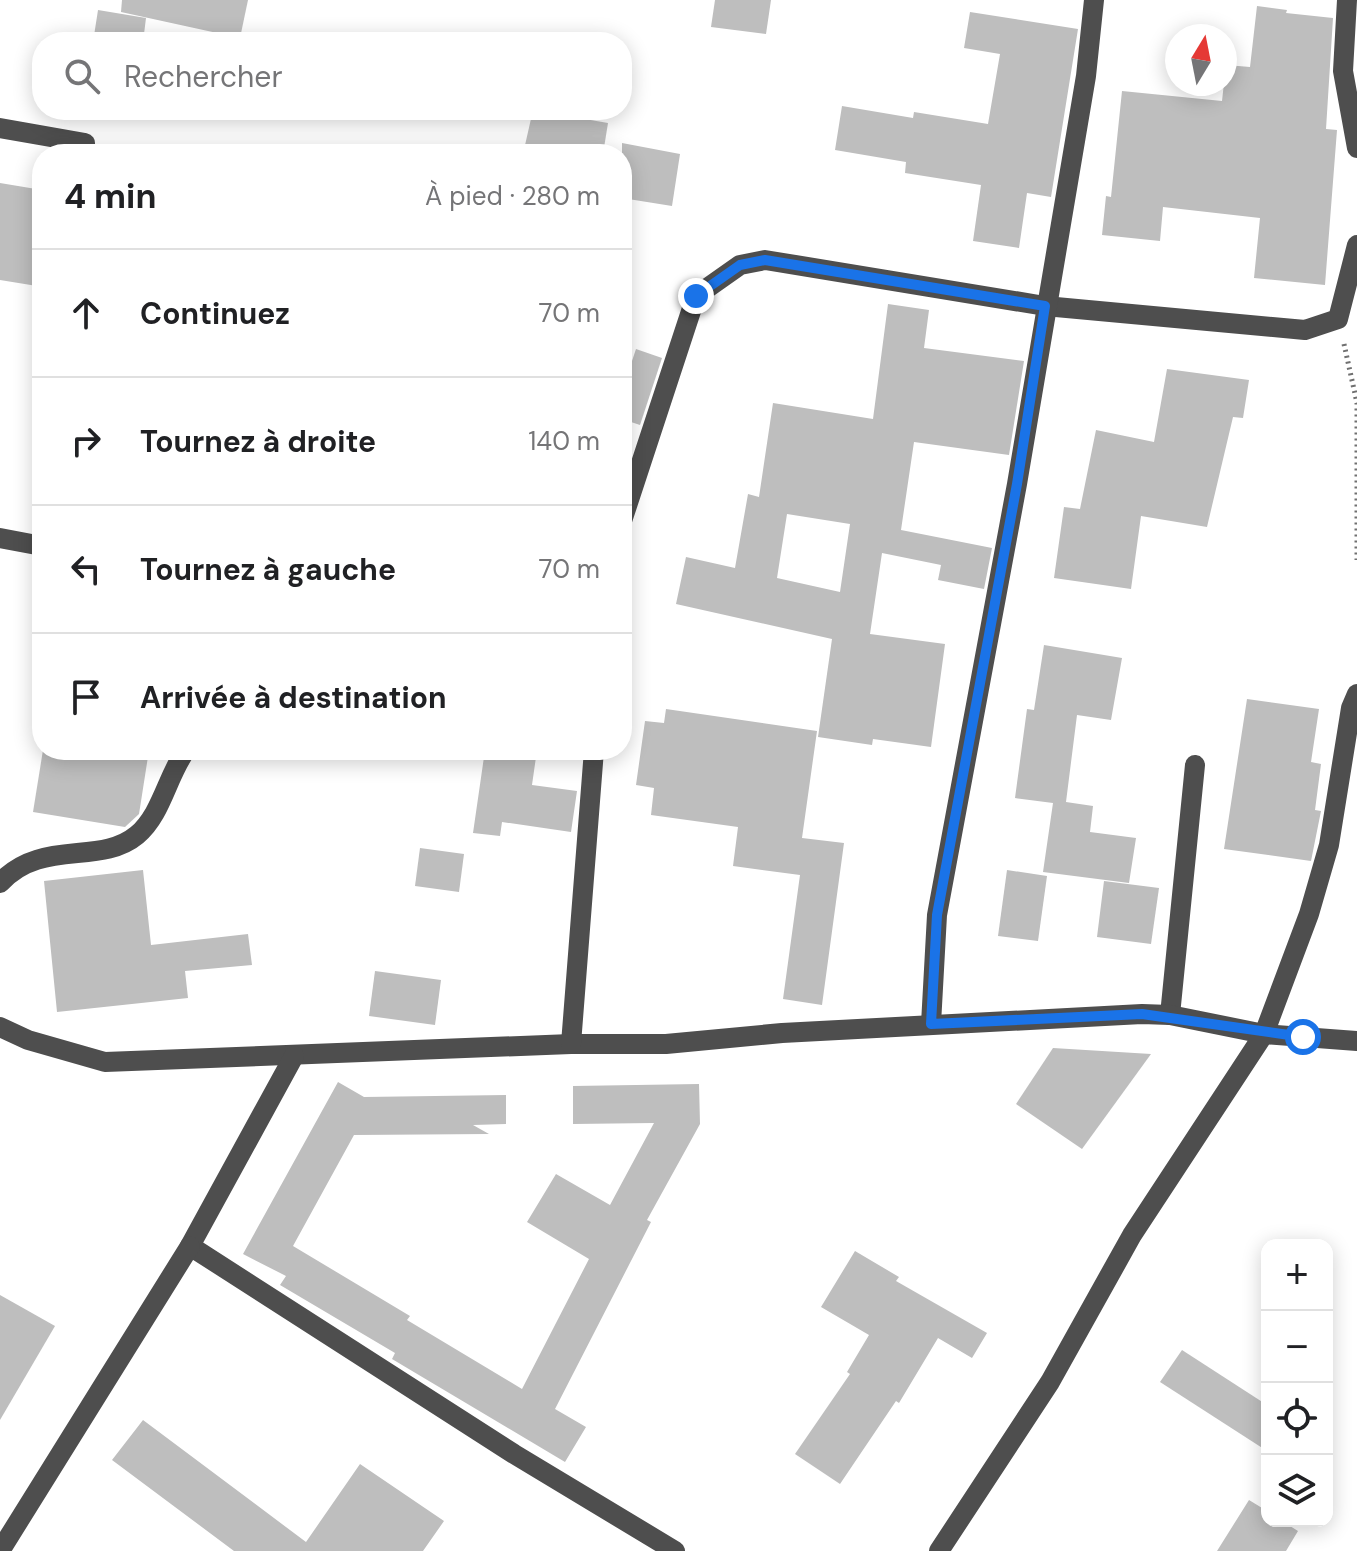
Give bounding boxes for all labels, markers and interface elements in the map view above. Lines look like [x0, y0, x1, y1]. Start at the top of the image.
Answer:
north arrow [1165, 24, 1237, 96]
search box [32, 32, 632, 120]
icon: search [60, 54, 104, 98]
text: Rechercher [124, 57, 283, 96]
text: 4 min [64, 174, 156, 219]
text: À pied · 280 m [425, 179, 600, 213]
route end [678, 278, 714, 314]
icon: ahead [64, 291, 108, 335]
text: Continuez [140, 294, 290, 333]
text: 70 m [539, 296, 600, 330]
icon: right [64, 419, 108, 463]
text: Tournez à droite [140, 422, 376, 461]
text: 140 m [528, 424, 600, 458]
icon: left [64, 547, 108, 591]
text: Tournez à gauche [140, 550, 396, 589]
text: 70 m [539, 552, 600, 586]
icon: arrive [64, 675, 108, 719]
text: Arrivée à destination [140, 678, 446, 717]
route start [1285, 1019, 1321, 1055]
map controls [1261, 1239, 1333, 1527]
button: + [1261, 1239, 1333, 1311]
button: − [1261, 1311, 1333, 1383]
button: locate [1261, 1383, 1333, 1455]
button: layers [1261, 1455, 1333, 1527]

